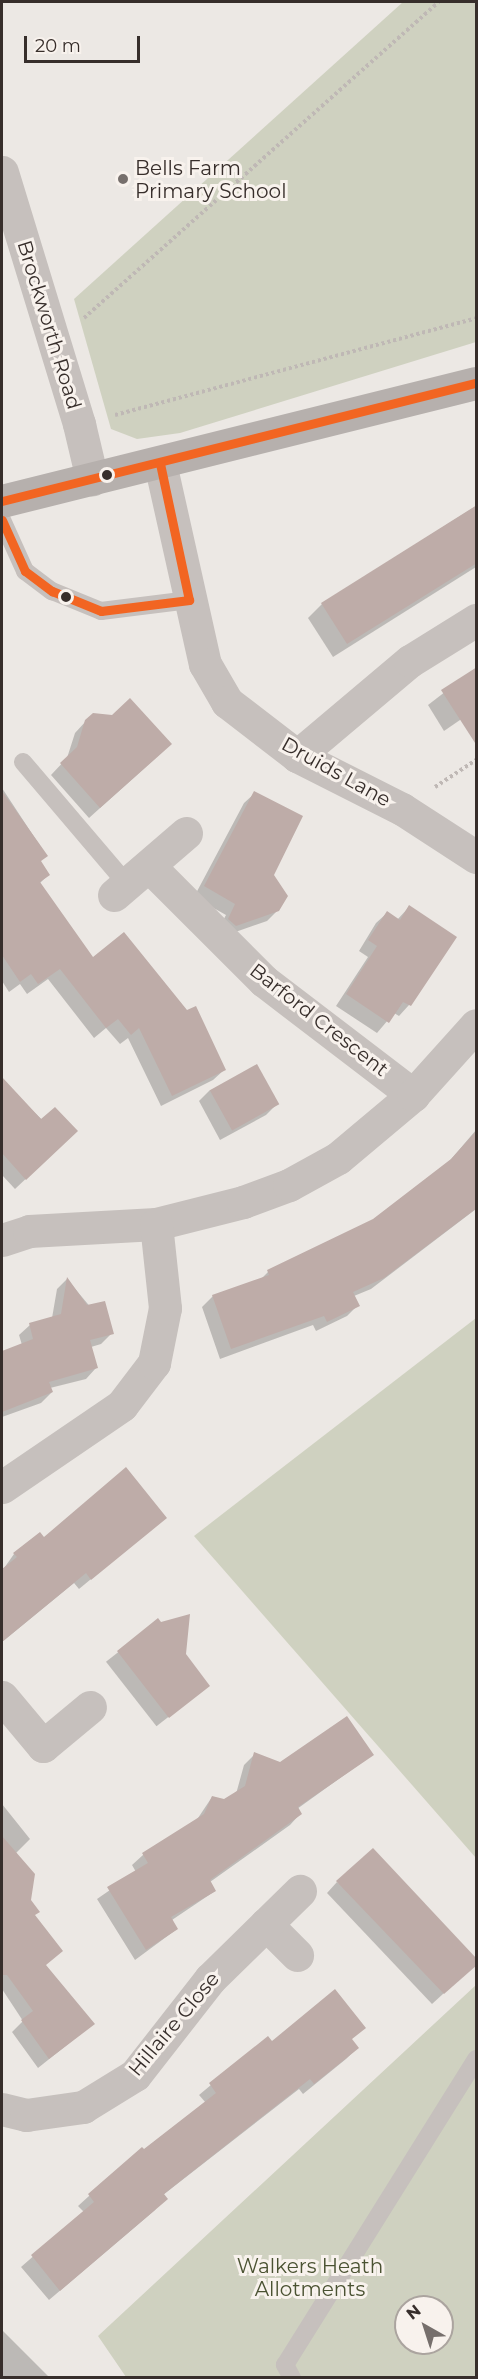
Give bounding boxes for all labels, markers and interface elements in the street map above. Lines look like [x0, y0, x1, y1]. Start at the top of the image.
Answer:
scale bar [27, 24, 142, 62]
text: 20 m [35, 35, 81, 57]
place label: Bells Farm Primary School [135, 156, 287, 203]
marker: Bells Farm Primary School [116, 172, 130, 186]
street label: Brockworth Road [12, 238, 86, 412]
unlabelled marker [101, 469, 113, 481]
unlabelled marker [60, 591, 72, 603]
street label: Druids Lane [277, 732, 395, 812]
street label: Barford Crescent [245, 958, 393, 1082]
street label: Hillaire Close [123, 1967, 225, 2081]
park label: Walkers Heath Allotments [237, 2254, 383, 2301]
north arrow [394, 2295, 454, 2355]
text: N [403, 2301, 425, 2324]

